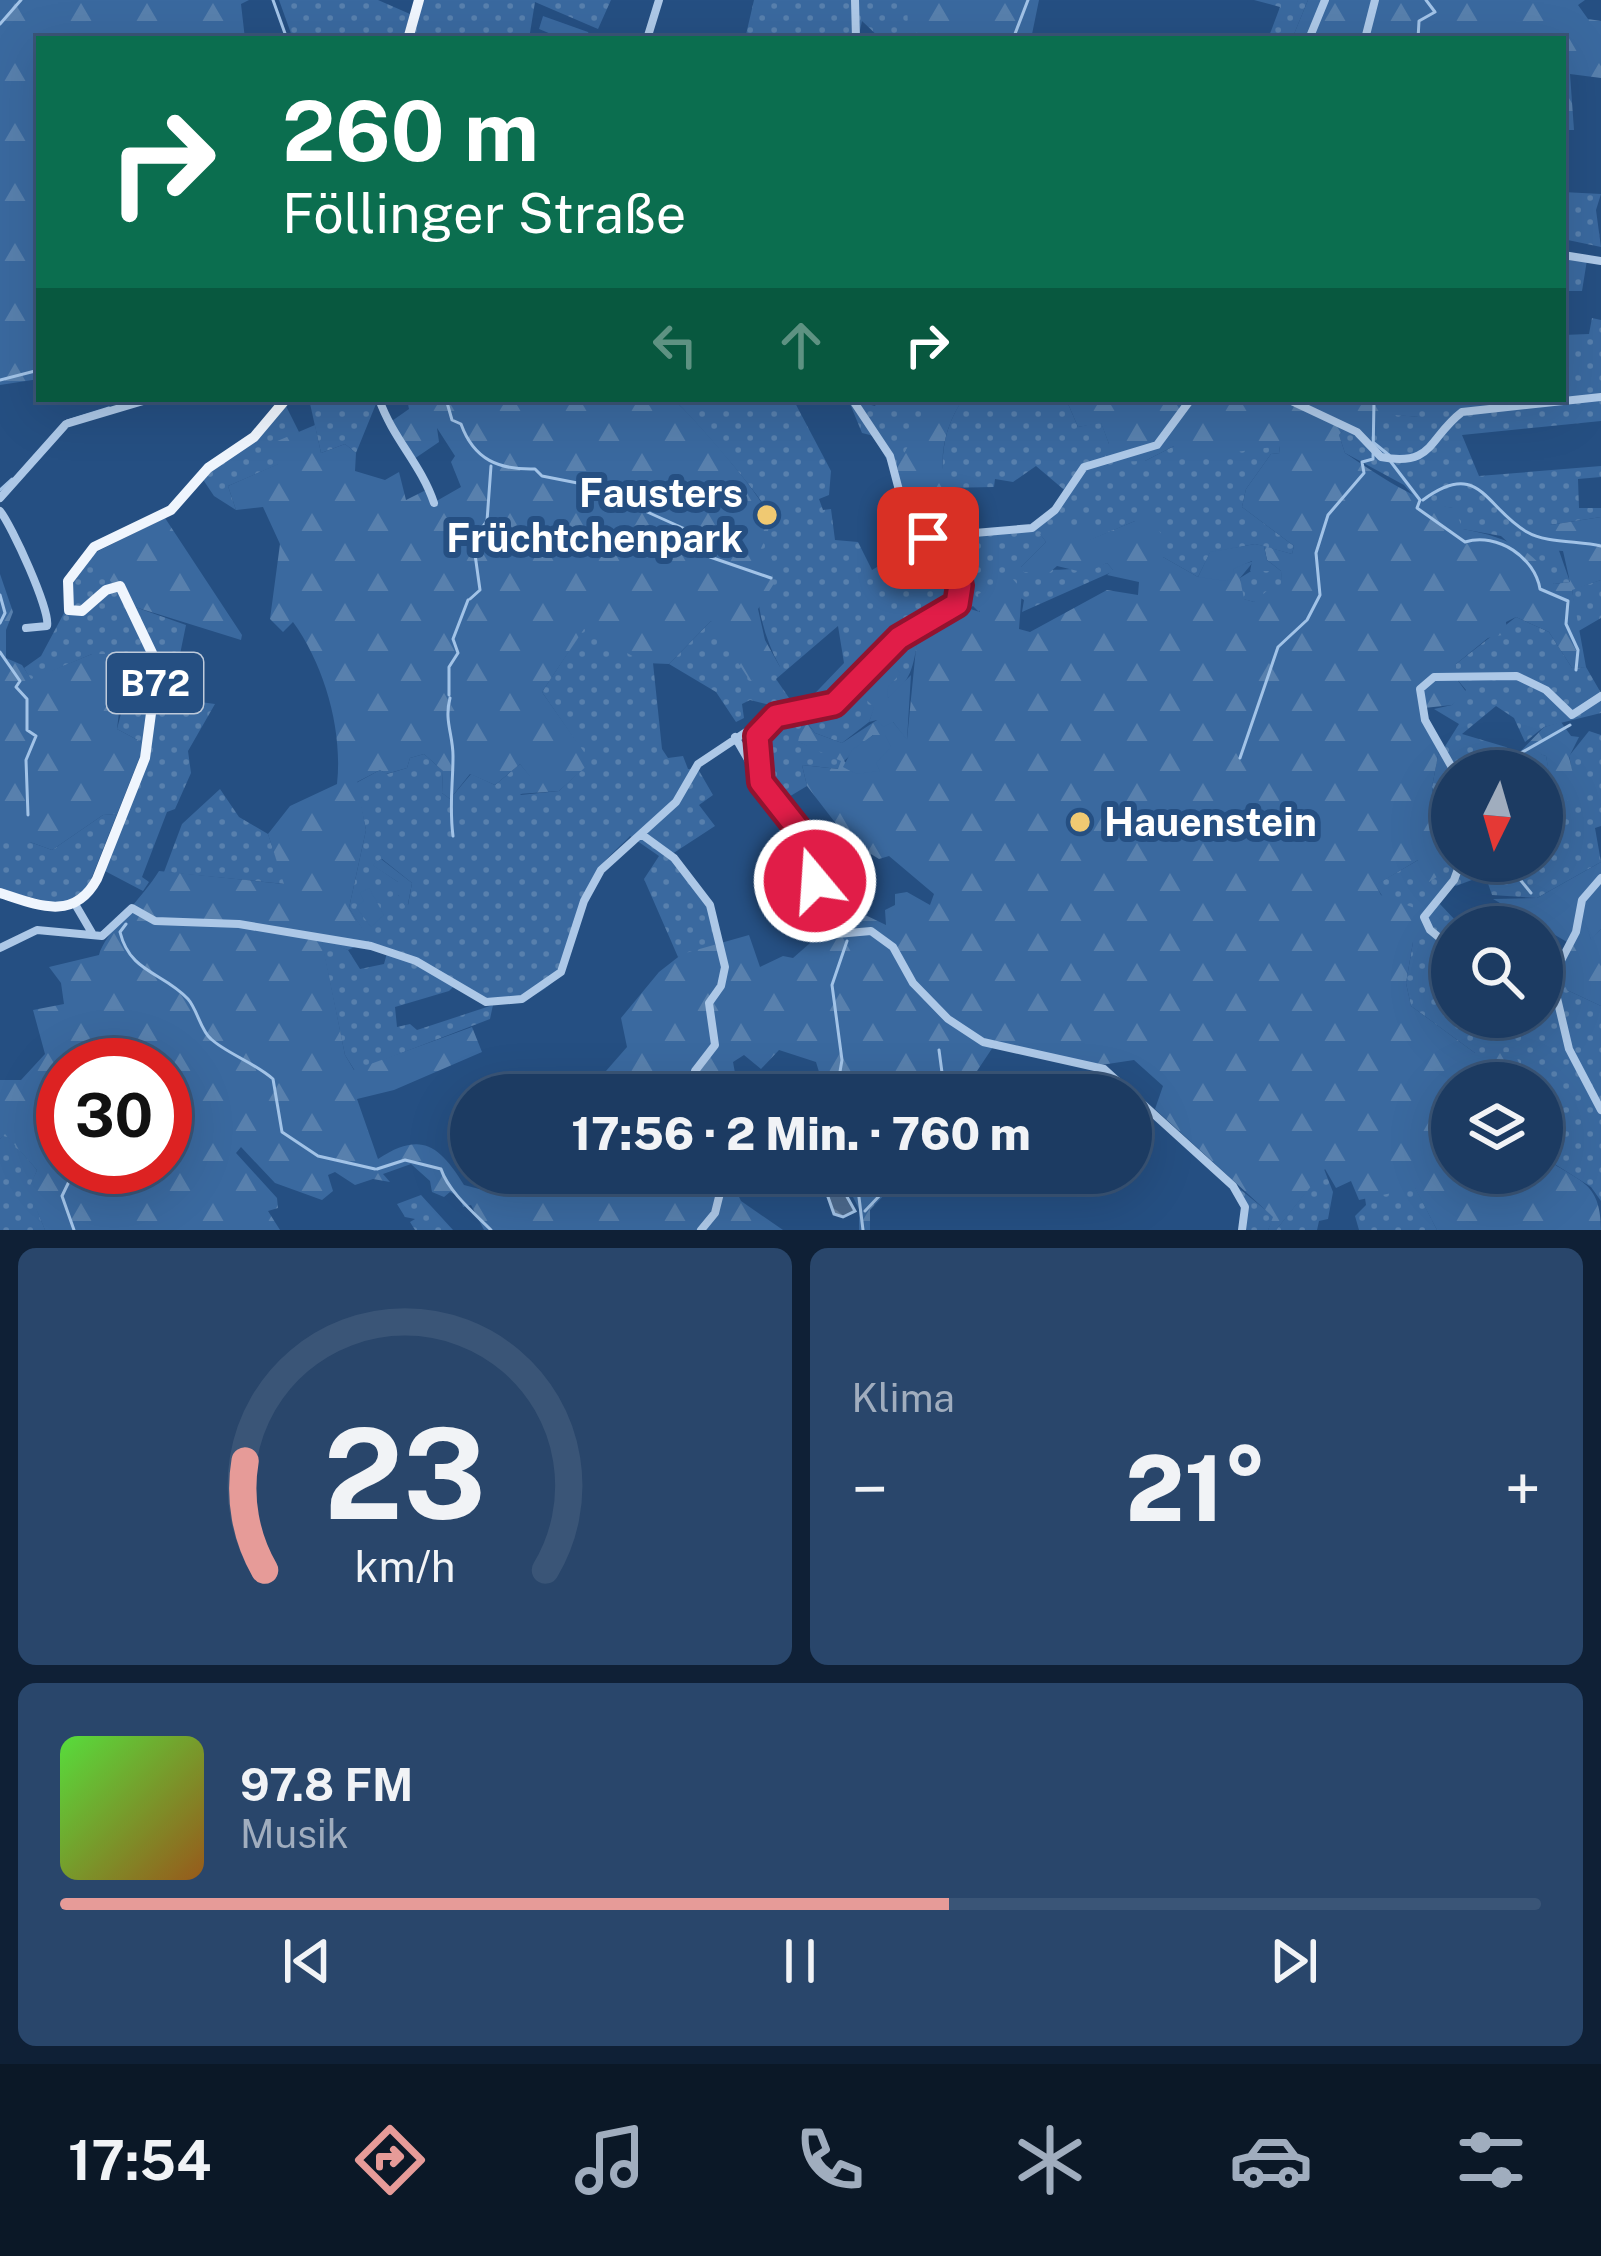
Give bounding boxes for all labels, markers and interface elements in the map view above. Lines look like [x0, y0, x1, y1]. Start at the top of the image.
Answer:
text: 260 m [282, 81, 539, 180]
icon: right [84, 84, 240, 240]
text: Föllinger Straße [282, 182, 686, 245]
icon: left [642, 312, 708, 378]
icon: ahead [768, 312, 834, 378]
icon: right [894, 312, 960, 378]
place label: Fausters Früchtchenpark [446, 470, 743, 561]
pin [877, 487, 979, 589]
marker: Fausters Früchtchenpark [754, 502, 780, 528]
icon: arrive [895, 505, 961, 571]
road number: B72 [107, 653, 203, 713]
north arrow [1431, 750, 1563, 882]
map controls [1431, 750, 1563, 1194]
place label: Hauenstein [1104, 799, 1317, 845]
marker: Hauenstein [1067, 809, 1093, 835]
position arrow [752, 818, 878, 944]
button: search [1431, 906, 1563, 1038]
speed limit sign: 30 [36, 1038, 192, 1194]
button: layers [1431, 1062, 1563, 1194]
text: 17:56 · 2 Min. · 760 m [571, 1107, 1031, 1160]
text: Klima [852, 1375, 955, 1421]
text: 23 [324, 1400, 486, 1547]
text: 21° [1126, 1435, 1267, 1541]
text: − [852, 1450, 888, 1528]
text: + [1504, 1450, 1541, 1528]
text: km/h [354, 1540, 455, 1591]
text: 97.8 FM [240, 1758, 413, 1811]
text: Musik [240, 1811, 349, 1857]
icon: previous [274, 1928, 340, 1994]
icon: pause [767, 1928, 833, 1994]
icon: next [1261, 1928, 1327, 1994]
icon: directions [348, 2118, 432, 2202]
icon: music [568, 2118, 652, 2202]
icon: phone [788, 2118, 872, 2202]
icon: climate [1008, 2118, 1092, 2202]
icon: car [1229, 2118, 1313, 2202]
icon: filters [1449, 2118, 1533, 2202]
text: 17:54 [68, 2129, 211, 2192]

